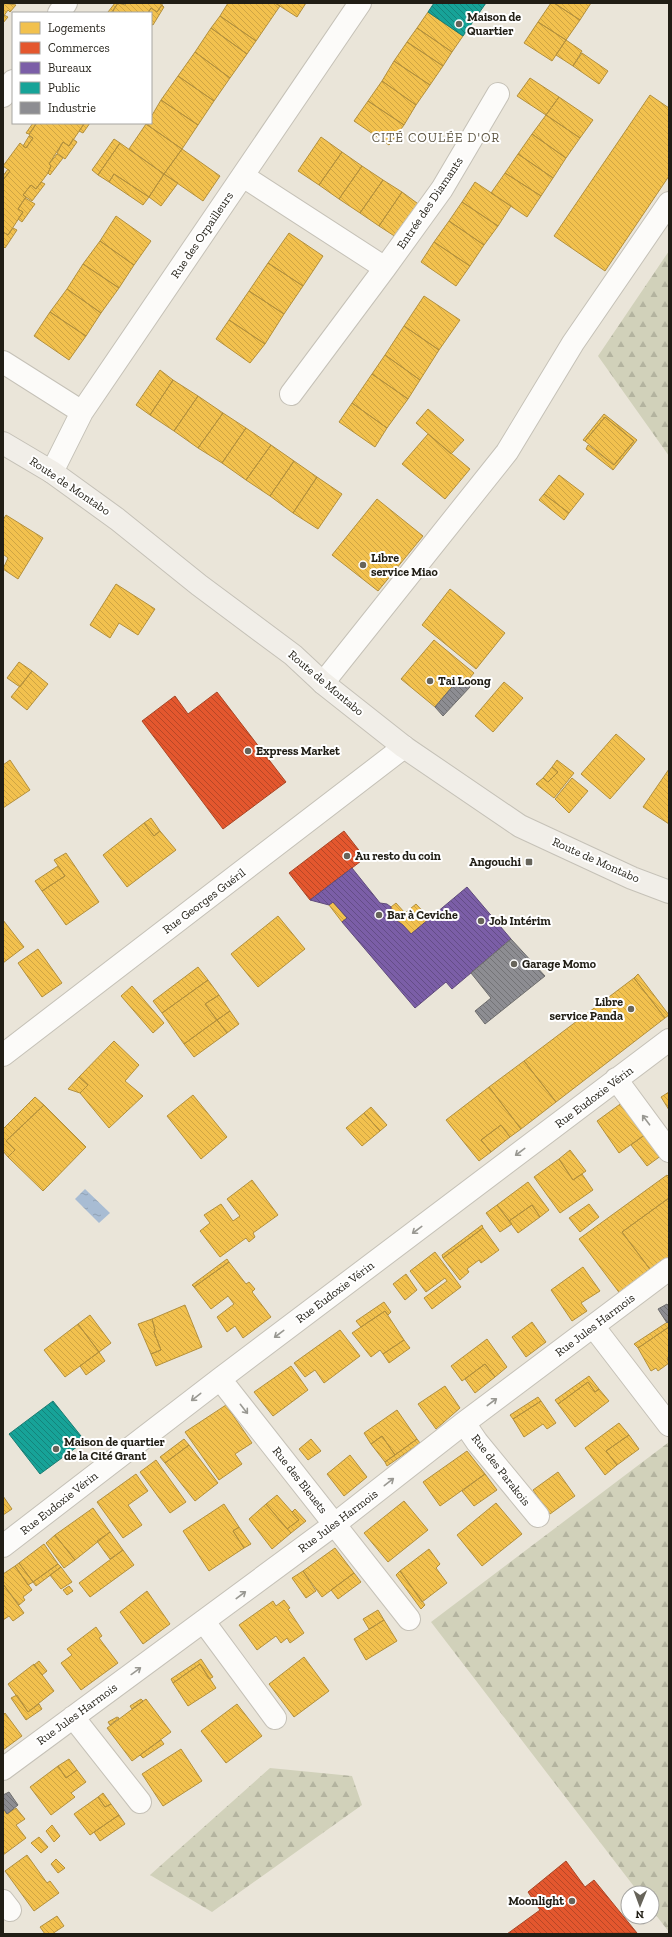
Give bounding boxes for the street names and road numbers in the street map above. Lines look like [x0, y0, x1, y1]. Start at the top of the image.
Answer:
street label: Entrée des Diamants [394, 154, 466, 252]
street label: Rue des Orpailleurs [168, 189, 236, 281]
street label: Route de Montabo [27, 454, 113, 518]
street label: Route de Montabo [285, 647, 367, 719]
street label: Route de Montabo [550, 834, 642, 886]
street label: Rue Georges Guéril [160, 865, 248, 937]
street label: Rue Eudoxie Vérin [552, 1063, 636, 1131]
street label: Rue Eudoxie Vérin [293, 1258, 377, 1326]
street label: Rue Jules Harmois [552, 1291, 638, 1359]
street label: Rue des Parakois [469, 1431, 533, 1509]
street label: Rue des Bleuets [270, 1444, 330, 1516]
street label: Rue Eudoxie Vérin [18, 1468, 101, 1538]
street label: Rue Jules Harmois [295, 1487, 381, 1555]
street label: Rue Jules Harmois [34, 1680, 120, 1748]

